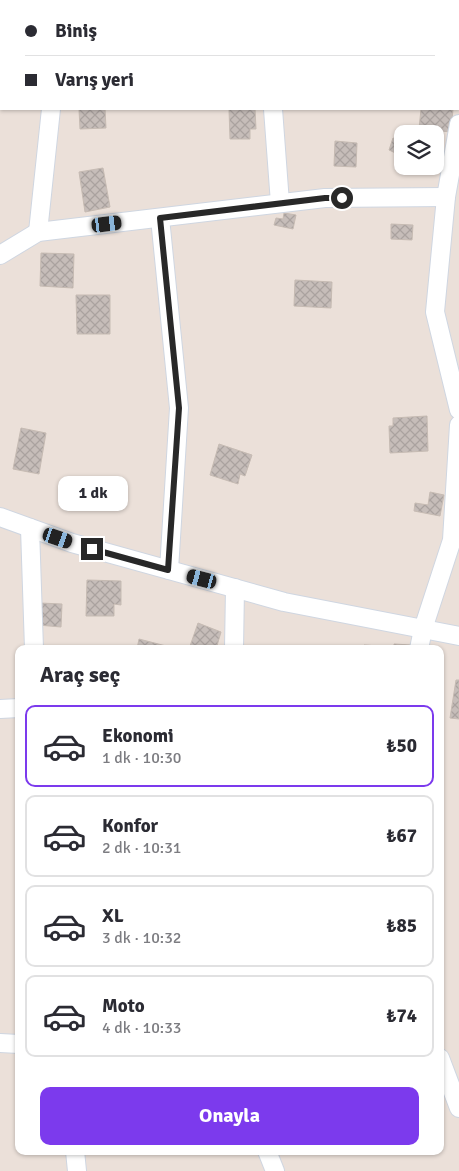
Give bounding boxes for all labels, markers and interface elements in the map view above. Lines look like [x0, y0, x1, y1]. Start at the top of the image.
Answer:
text: Biniş [55, 19, 97, 43]
text: Varış yeri [55, 68, 134, 92]
map controls [394, 125, 444, 175]
button: layers [394, 125, 444, 175]
route start [331, 187, 353, 209]
car [91, 215, 122, 233]
callout: 1 dk [57, 476, 127, 512]
text: 1 dk [78, 483, 108, 503]
car [41, 526, 74, 550]
route end [81, 538, 103, 560]
car [185, 568, 218, 590]
text: Araç seç [40, 661, 120, 688]
icon: car [42, 724, 87, 769]
text: Ekonomi [102, 724, 174, 748]
text: ₺50 [386, 734, 417, 758]
text: 1 dk · 10:30 [102, 748, 181, 768]
icon: car [42, 814, 87, 859]
text: Konfor [102, 814, 158, 838]
text: ₺67 [386, 824, 417, 848]
text: 2 dk · 10:31 [102, 838, 181, 858]
icon: car [42, 904, 87, 949]
text: XL [102, 904, 124, 928]
text: ₺85 [386, 914, 417, 938]
text: 3 dk · 10:32 [102, 928, 181, 948]
icon: car [42, 994, 87, 1039]
text: Moto [102, 994, 145, 1018]
text: ₺74 [386, 1004, 417, 1028]
text: 4 dk · 10:33 [102, 1018, 181, 1038]
button: Onayla [40, 1087, 419, 1145]

